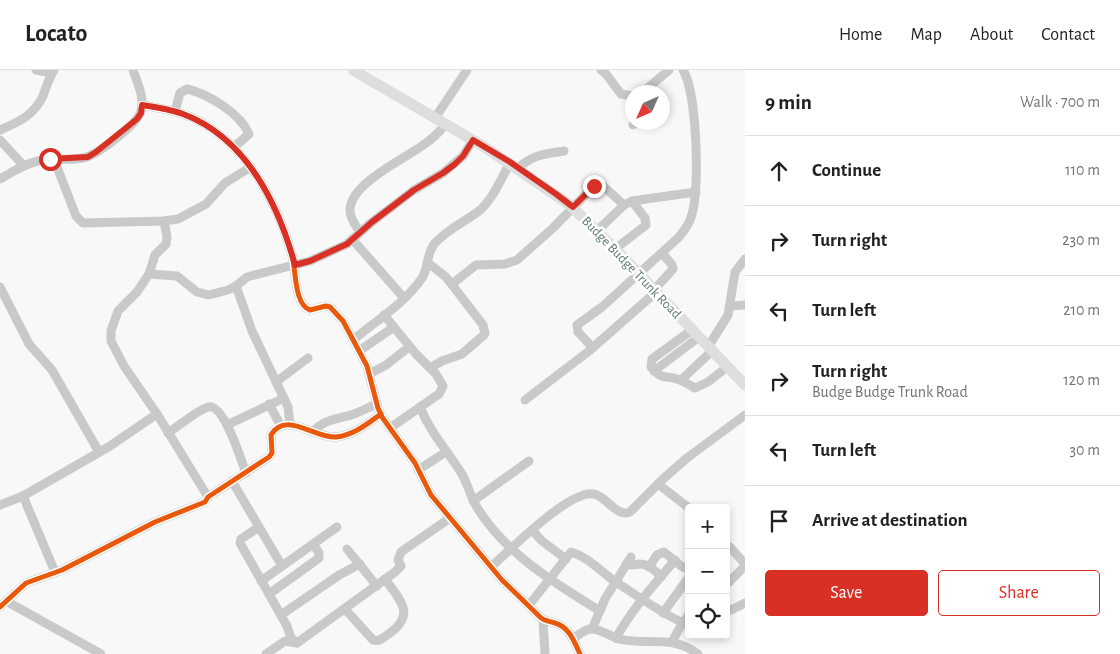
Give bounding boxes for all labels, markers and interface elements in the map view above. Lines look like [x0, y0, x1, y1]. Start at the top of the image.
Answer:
text: Locato [25, 22, 87, 46]
text: Home [839, 26, 882, 44]
text: Map [910, 26, 942, 44]
text: About [970, 26, 1013, 44]
text: Contact [1041, 26, 1095, 44]
north arrow [625, 85, 670, 130]
text: 9 min [765, 92, 812, 113]
text: Walk · 700 m [1020, 94, 1100, 110]
route start [39, 148, 62, 171]
icon: ahead [765, 157, 793, 185]
text: Continue [812, 161, 881, 180]
text: 110 m [1065, 162, 1100, 178]
route end [583, 175, 606, 198]
street label: Budge Budge Trunk Road [579, 214, 684, 322]
icon: right [765, 227, 793, 255]
text: Turn right [812, 231, 887, 250]
text: 230 m [1062, 232, 1100, 248]
icon: left [765, 297, 793, 325]
text: Turn left [812, 301, 876, 320]
text: 210 m [1063, 302, 1100, 318]
text: Turn right [812, 362, 887, 381]
icon: right [765, 367, 793, 395]
text: 120 m [1063, 372, 1100, 388]
text: Budge Budge Trunk Road [812, 384, 968, 400]
icon: left [765, 437, 793, 465]
text: Turn left [812, 441, 876, 460]
text: 30 m [1070, 442, 1100, 458]
map controls [685, 504, 730, 639]
button: + [685, 504, 730, 549]
icon: arrive [765, 507, 793, 535]
text: Arrive at destination [812, 511, 968, 530]
button: − [685, 549, 730, 594]
button: Save [765, 570, 928, 616]
button: Share [938, 570, 1100, 616]
button: locate [685, 594, 730, 639]

